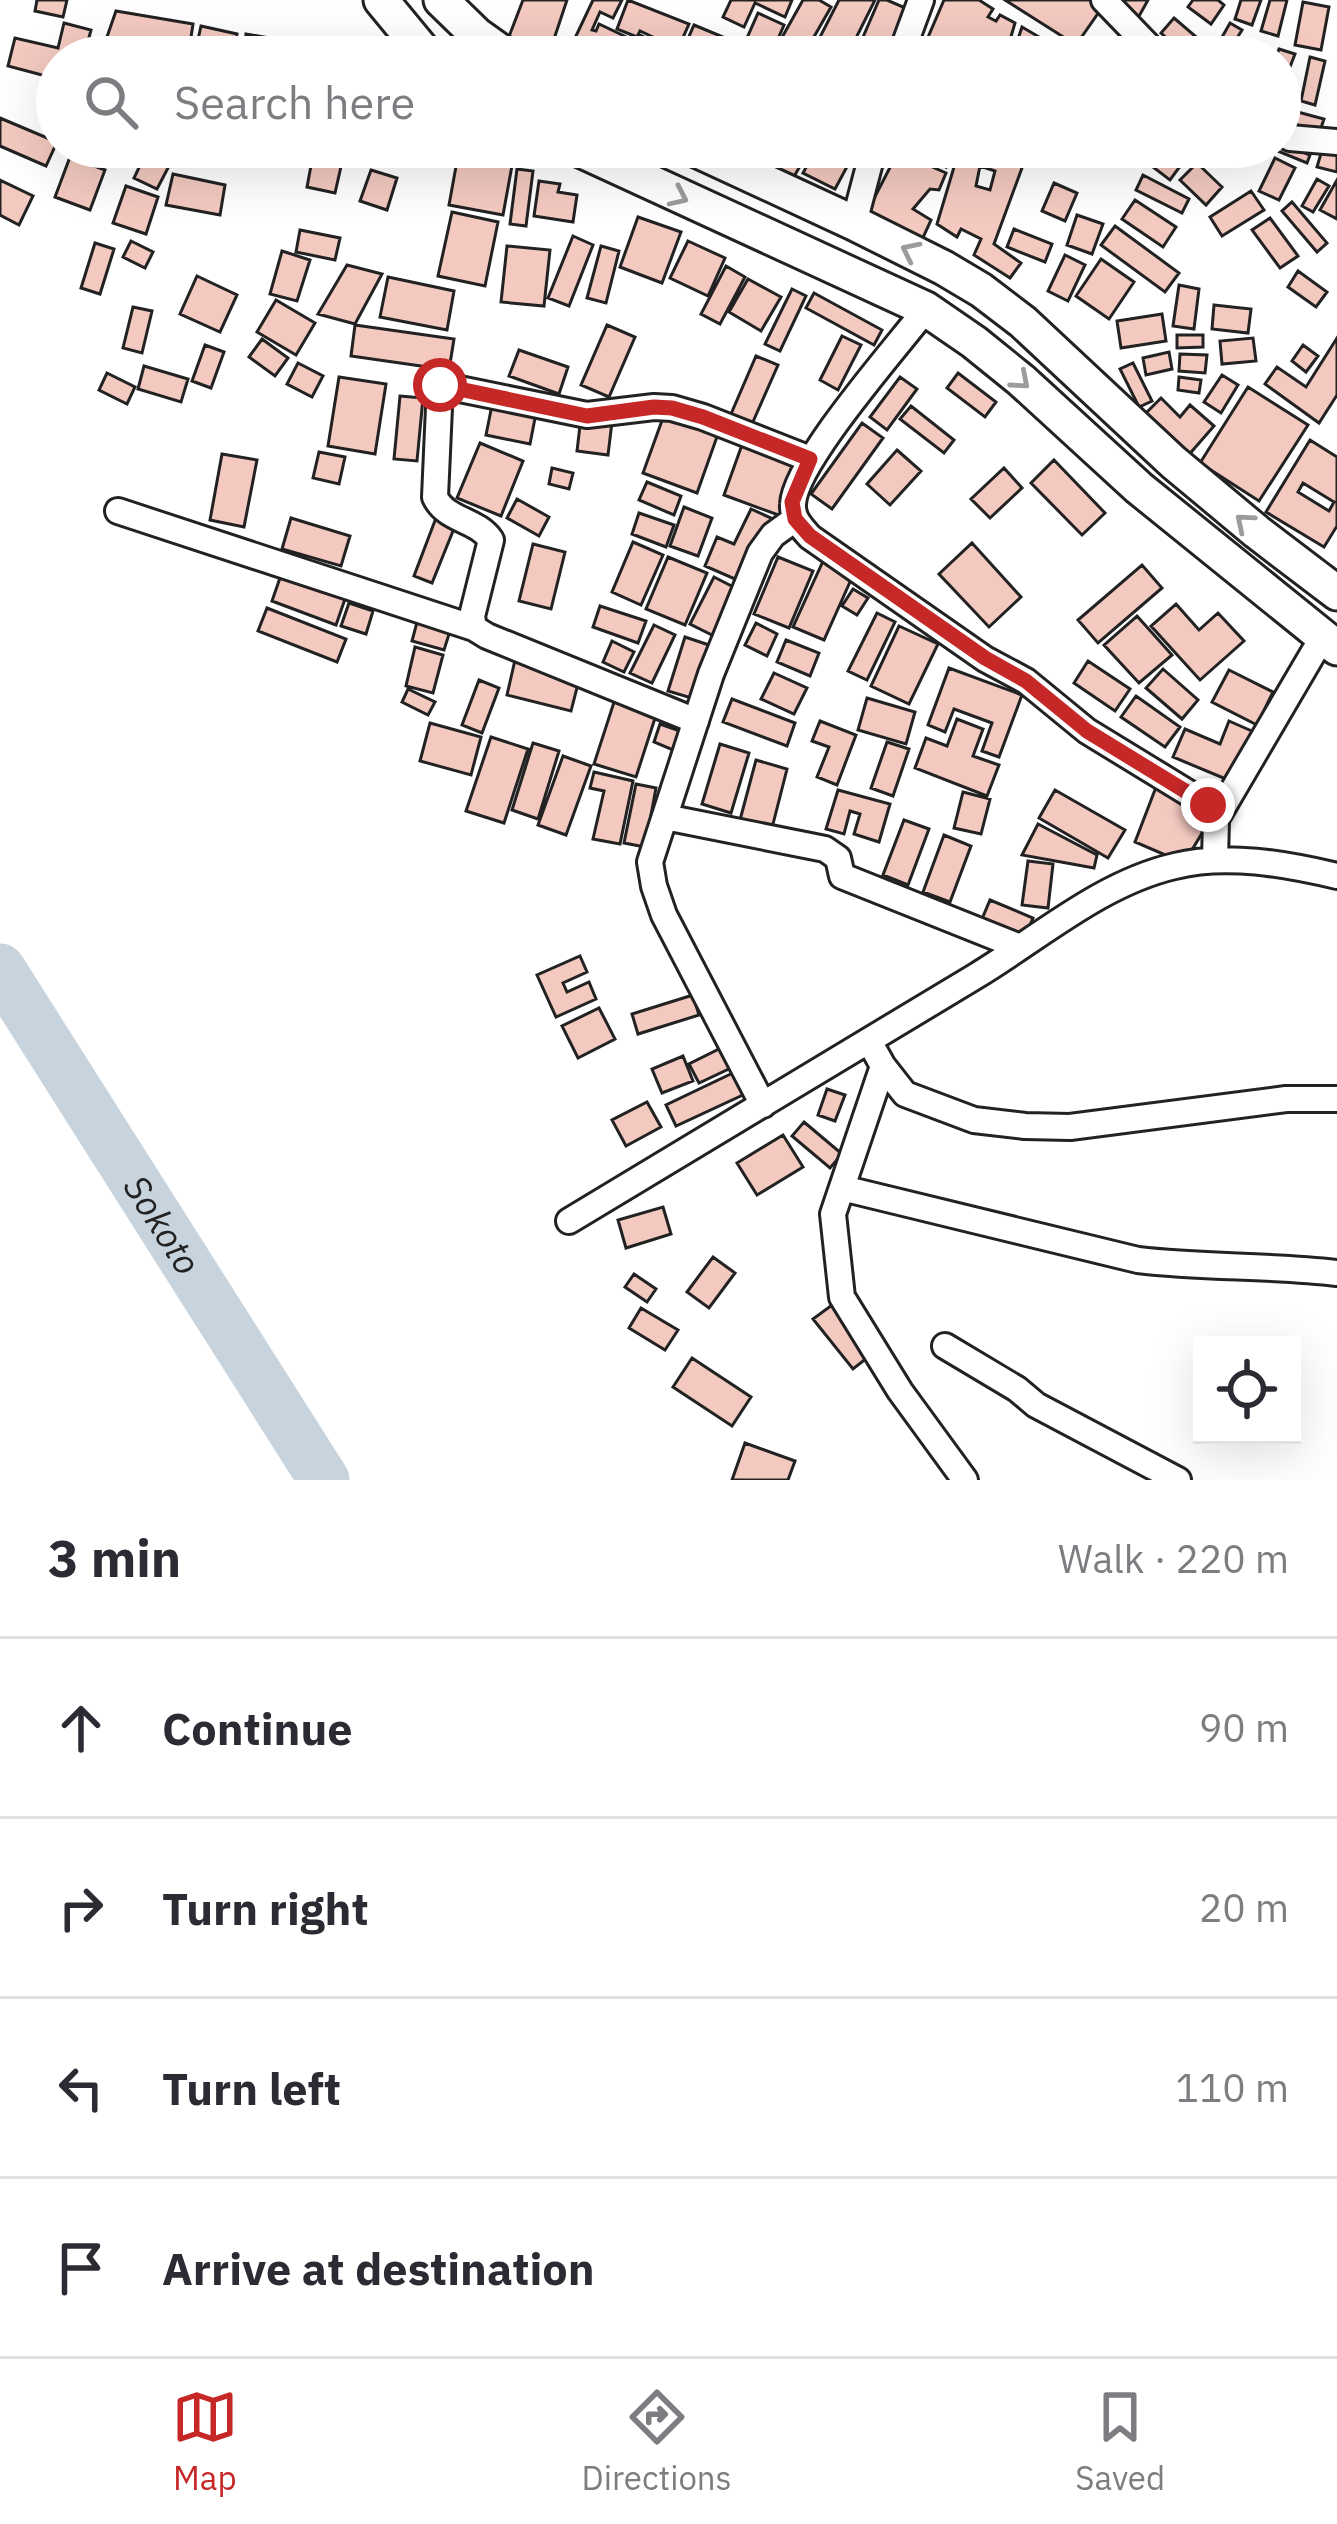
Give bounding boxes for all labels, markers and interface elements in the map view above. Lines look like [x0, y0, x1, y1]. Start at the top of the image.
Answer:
search box [36, 36, 1301, 168]
icon: search [78, 69, 144, 135]
text: Search here [174, 73, 415, 131]
one-way arrow [667, 183, 688, 206]
one-way arrow [901, 242, 922, 265]
route start [413, 358, 467, 412]
one-way arrow [1007, 367, 1029, 388]
one-way arrow [1236, 514, 1258, 536]
route end [1181, 778, 1235, 832]
water label: Sokoto [114, 1166, 212, 1283]
map controls [1193, 1336, 1301, 1444]
button: locate [1193, 1336, 1301, 1444]
text: 3 min [48, 1525, 181, 1591]
text: Walk · 220 m [1058, 1533, 1289, 1584]
icon: ahead [48, 1695, 114, 1761]
text: Continue [162, 1699, 353, 1757]
text: 90 m [1199, 1702, 1289, 1753]
icon: right [48, 1875, 114, 1941]
text: Turn right [162, 1879, 369, 1937]
text: 20 m [1199, 1882, 1289, 1933]
icon: left [48, 2055, 114, 2121]
text: Turn left [162, 2059, 341, 2117]
text: 110 m [1176, 2062, 1289, 2113]
icon: arrive [48, 2235, 114, 2301]
text: Arrive at destination [162, 2239, 595, 2297]
tab: Map [172, 2384, 238, 2499]
tab: Directions [582, 2384, 732, 2499]
tab: Saved [1075, 2384, 1165, 2499]

